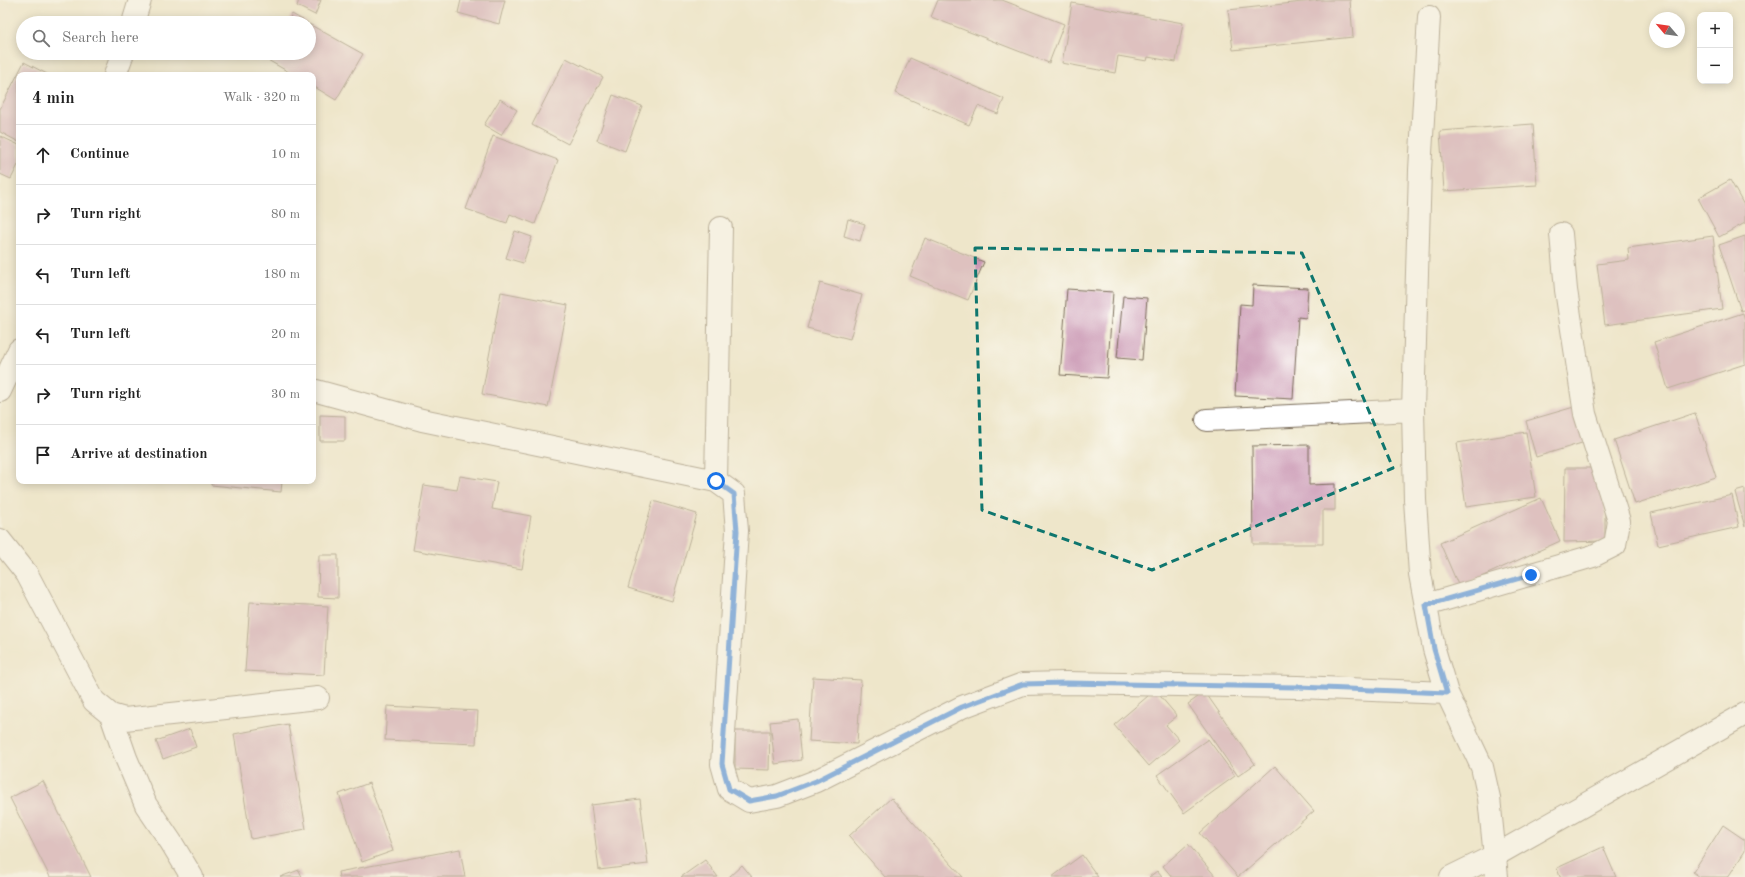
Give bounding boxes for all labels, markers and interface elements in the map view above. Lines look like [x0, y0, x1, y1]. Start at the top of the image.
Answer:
north arrow [1649, 12, 1685, 48]
map controls [1697, 12, 1733, 84]
button: + [1697, 12, 1733, 48]
search box [16, 16, 316, 60]
icon: search [30, 27, 52, 49]
text: Search here [62, 31, 139, 46]
button: − [1697, 48, 1733, 84]
text: 4 min [32, 90, 75, 107]
text: Walk · 320 m [223, 91, 300, 104]
icon: ahead [32, 144, 54, 166]
text: Continue [70, 147, 129, 162]
text: 10 m [271, 148, 300, 161]
icon: right [32, 204, 54, 226]
text: Turn right [70, 207, 141, 222]
text: 80 m [271, 208, 300, 221]
icon: left [32, 264, 54, 286]
text: Turn left [70, 267, 130, 282]
text: 180 m [263, 268, 300, 281]
icon: left [32, 324, 54, 346]
text: Turn left [70, 327, 130, 342]
text: 20 m [271, 328, 300, 341]
icon: right [32, 384, 54, 406]
text: Turn right [70, 387, 141, 402]
text: 30 m [271, 388, 300, 401]
icon: arrive [32, 444, 54, 466]
text: Arrive at destination [70, 447, 208, 462]
route start [707, 472, 725, 490]
route end [1522, 566, 1540, 584]

